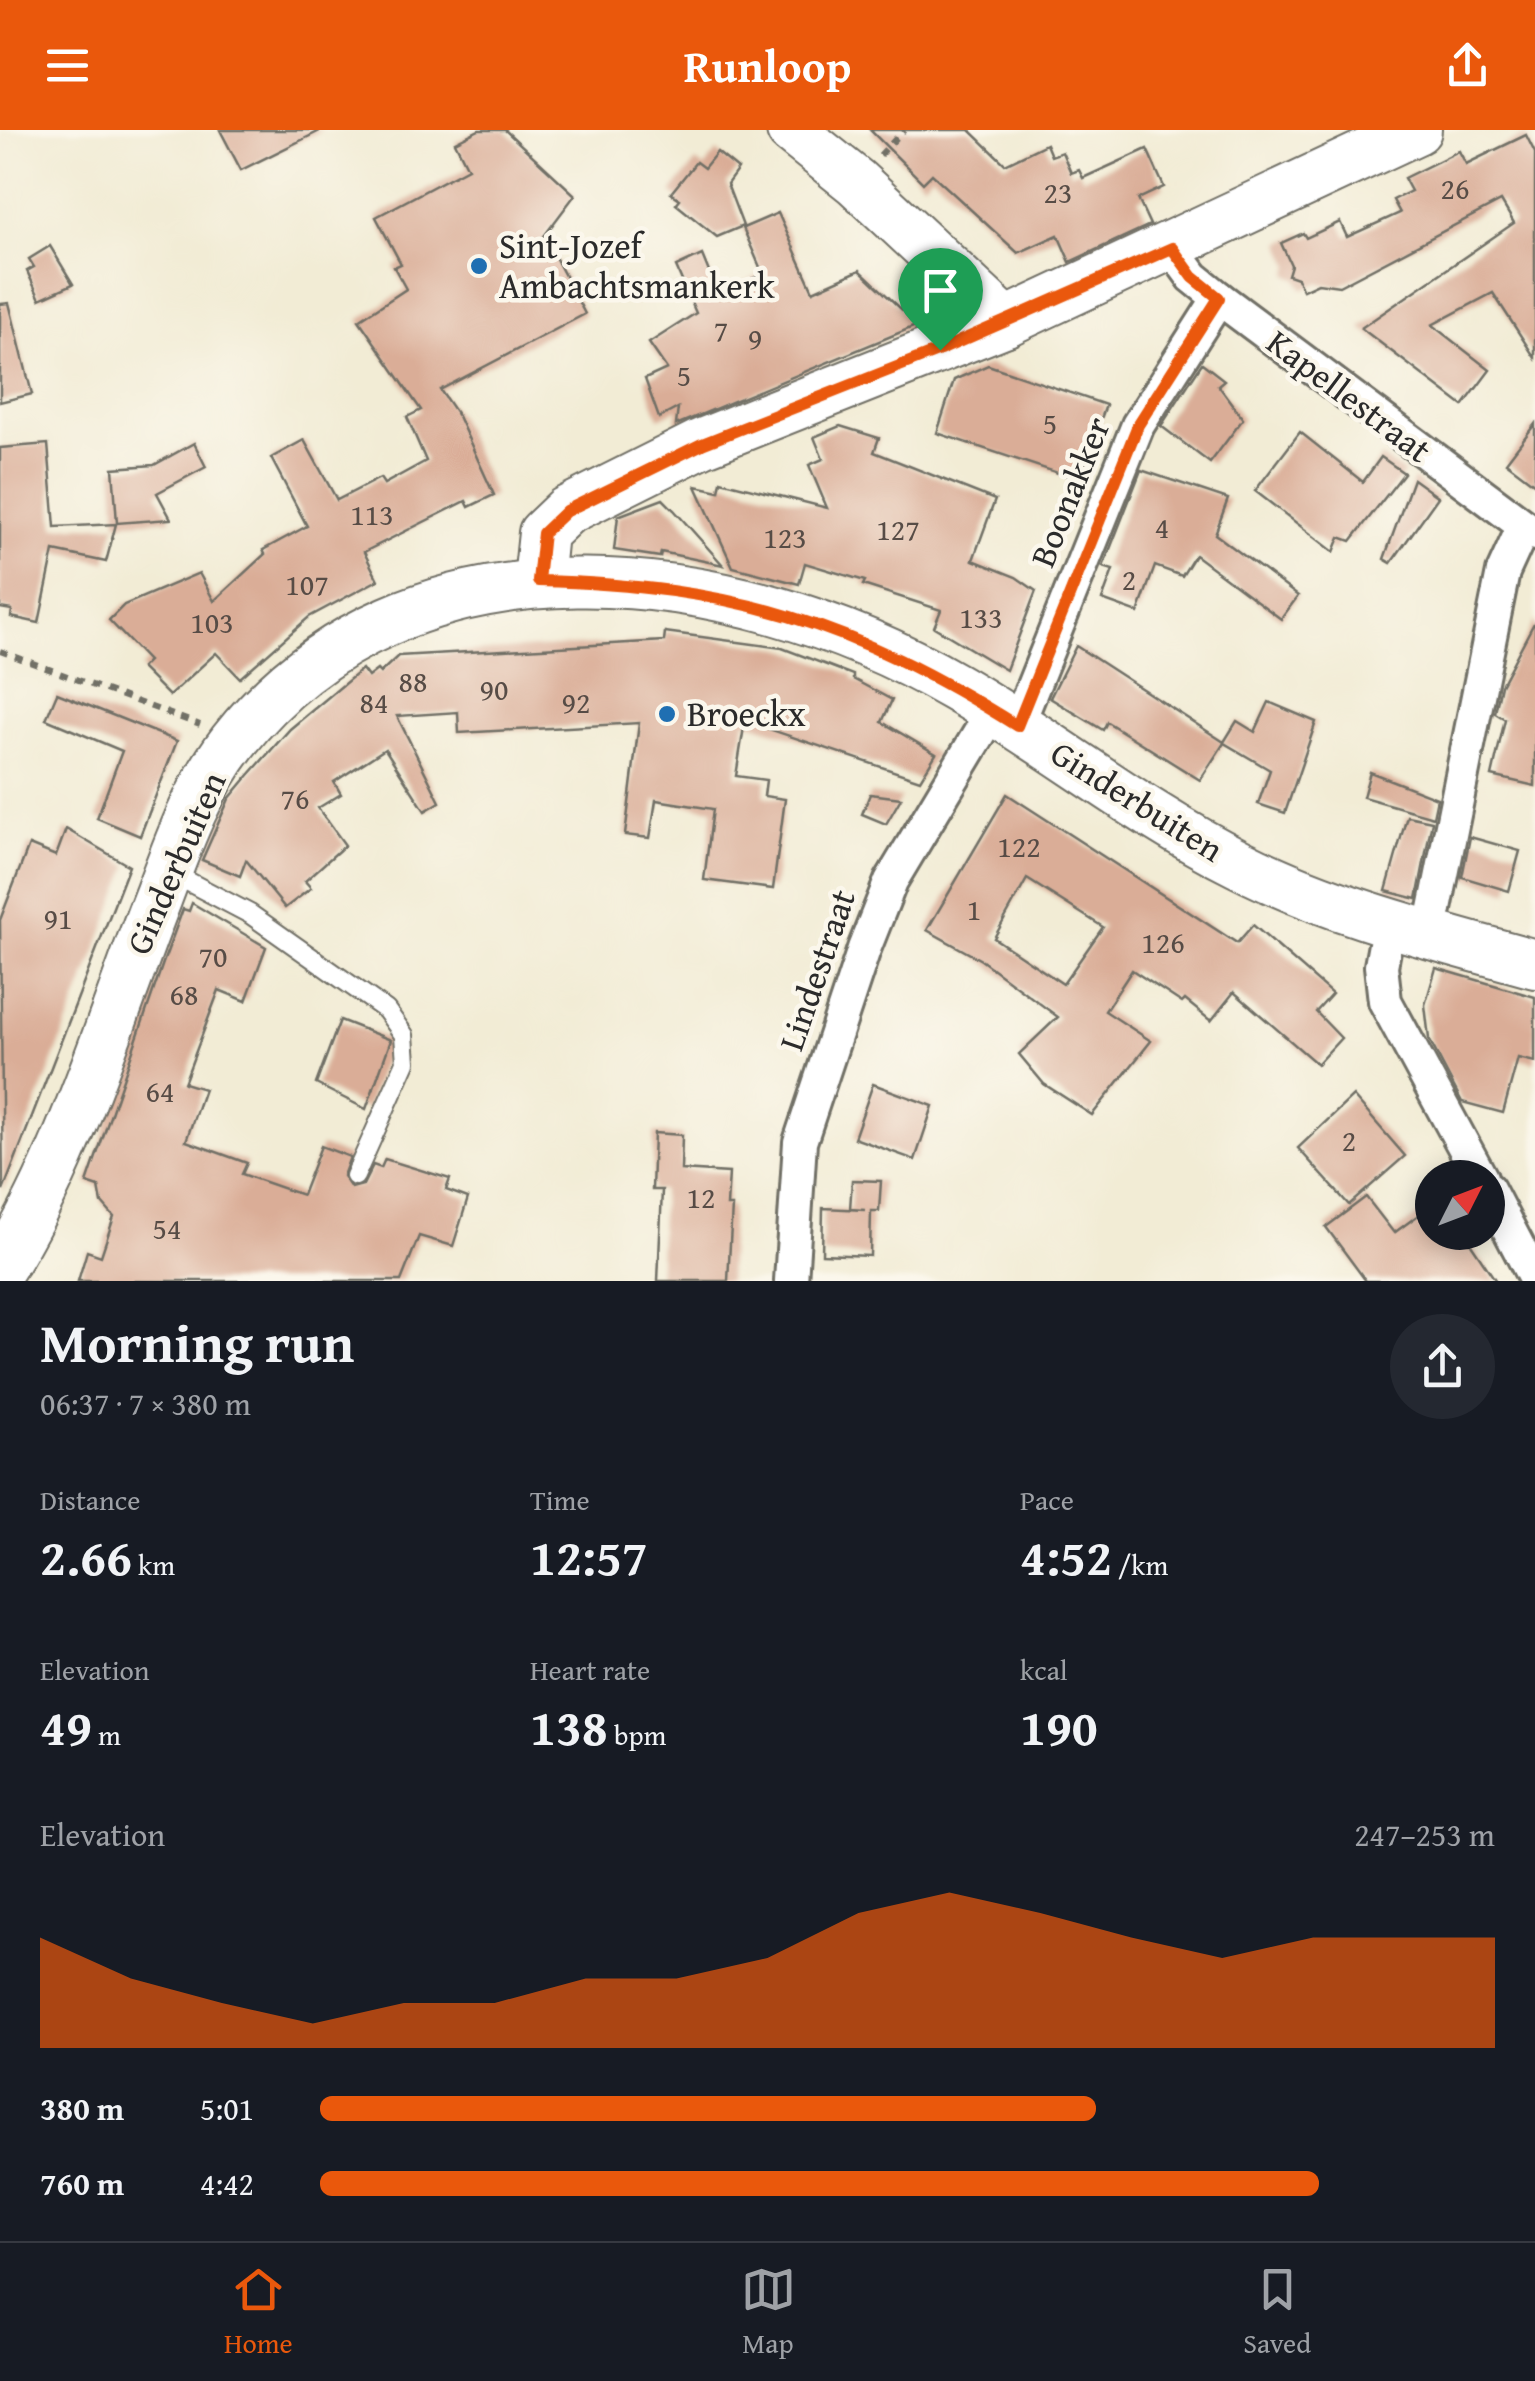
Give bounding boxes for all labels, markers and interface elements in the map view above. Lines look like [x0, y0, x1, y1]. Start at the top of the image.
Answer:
text: Runloop [684, 33, 851, 98]
icon: menu [40, 38, 95, 93]
icon: share [1440, 38, 1495, 93]
house number: 26 [1441, 166, 1469, 210]
house number: 23 [1044, 170, 1072, 214]
place label: Sint-Jozef Ambachtsmankerk [499, 220, 775, 311]
pin [898, 248, 983, 351]
marker: Sint-Jozef Ambachtsmankerk [468, 255, 490, 277]
icon: arrive [913, 263, 968, 318]
house number: 7 [714, 308, 728, 352]
house number: 9 [748, 316, 762, 360]
street label: Kapellestraat [1256, 317, 1442, 474]
house number: 5 [677, 353, 691, 397]
house number: 5 [1043, 401, 1057, 445]
street label: Boonakker [1016, 409, 1123, 574]
house number: 113 [350, 492, 394, 536]
house number: 4 [1155, 505, 1169, 549]
house number: 127 [876, 507, 920, 551]
house number: 123 [763, 515, 807, 559]
house number: 2 [1122, 557, 1136, 601]
house number: 107 [285, 562, 329, 606]
house number: 133 [959, 595, 1003, 639]
house number: 103 [190, 600, 234, 644]
house number: 88 [399, 659, 427, 703]
house number: 90 [480, 667, 508, 711]
house number: 84 [360, 680, 388, 724]
house number: 92 [562, 680, 590, 724]
place label: Broeckx [687, 688, 806, 739]
marker: Broeckx [656, 703, 678, 725]
street label: Ginderbuiten [1041, 727, 1234, 874]
street label: Ginderbuiten [113, 763, 239, 962]
house number: 76 [281, 776, 309, 820]
house number: 122 [997, 824, 1041, 868]
street label: Lindestraat [765, 882, 868, 1057]
house number: 1 [967, 887, 981, 931]
house number: 91 [44, 896, 72, 940]
house number: 126 [1141, 920, 1185, 964]
house number: 70 [199, 934, 227, 978]
house number: 68 [170, 972, 198, 1016]
house number: 64 [146, 1069, 174, 1113]
house number: 2 [1342, 1118, 1356, 1162]
north arrow [1415, 1160, 1505, 1250]
map controls [1415, 1160, 1505, 1250]
house number: 12 [687, 1175, 715, 1219]
house number: 54 [153, 1206, 181, 1250]
text: Morning run [40, 1302, 354, 1382]
button: share [1390, 1314, 1495, 1419]
text: 06:37 · 7 × 380 m [40, 1380, 251, 1427]
text: Distance [40, 1479, 140, 1520]
text: Time [530, 1479, 590, 1520]
text: Pace [1020, 1479, 1074, 1520]
text: 2.66 [40, 1520, 132, 1593]
text: 12:57 [530, 1520, 648, 1593]
text: 4:52 [1020, 1520, 1112, 1593]
text: km [132, 1544, 175, 1585]
text: /km [1112, 1544, 1168, 1585]
text: Elevation [40, 1649, 150, 1690]
text: Heart rate [530, 1649, 650, 1690]
text: kcal [1020, 1649, 1068, 1690]
text: 49 [40, 1690, 92, 1763]
text: 138 [530, 1690, 608, 1763]
text: 190 [1020, 1690, 1098, 1763]
text: m [92, 1714, 121, 1755]
text: bpm [608, 1714, 666, 1755]
text: Elevation [40, 1811, 165, 1858]
text: 247–253 m [1354, 1811, 1495, 1858]
text: 380 m [40, 2085, 124, 2132]
text: 5:01 [200, 2085, 254, 2132]
text: 760 m [40, 2160, 124, 2207]
text: 4:42 [200, 2160, 254, 2207]
tab: Home [224, 2262, 293, 2363]
tab: Map [741, 2262, 796, 2363]
tab: Saved [1243, 2262, 1311, 2363]

